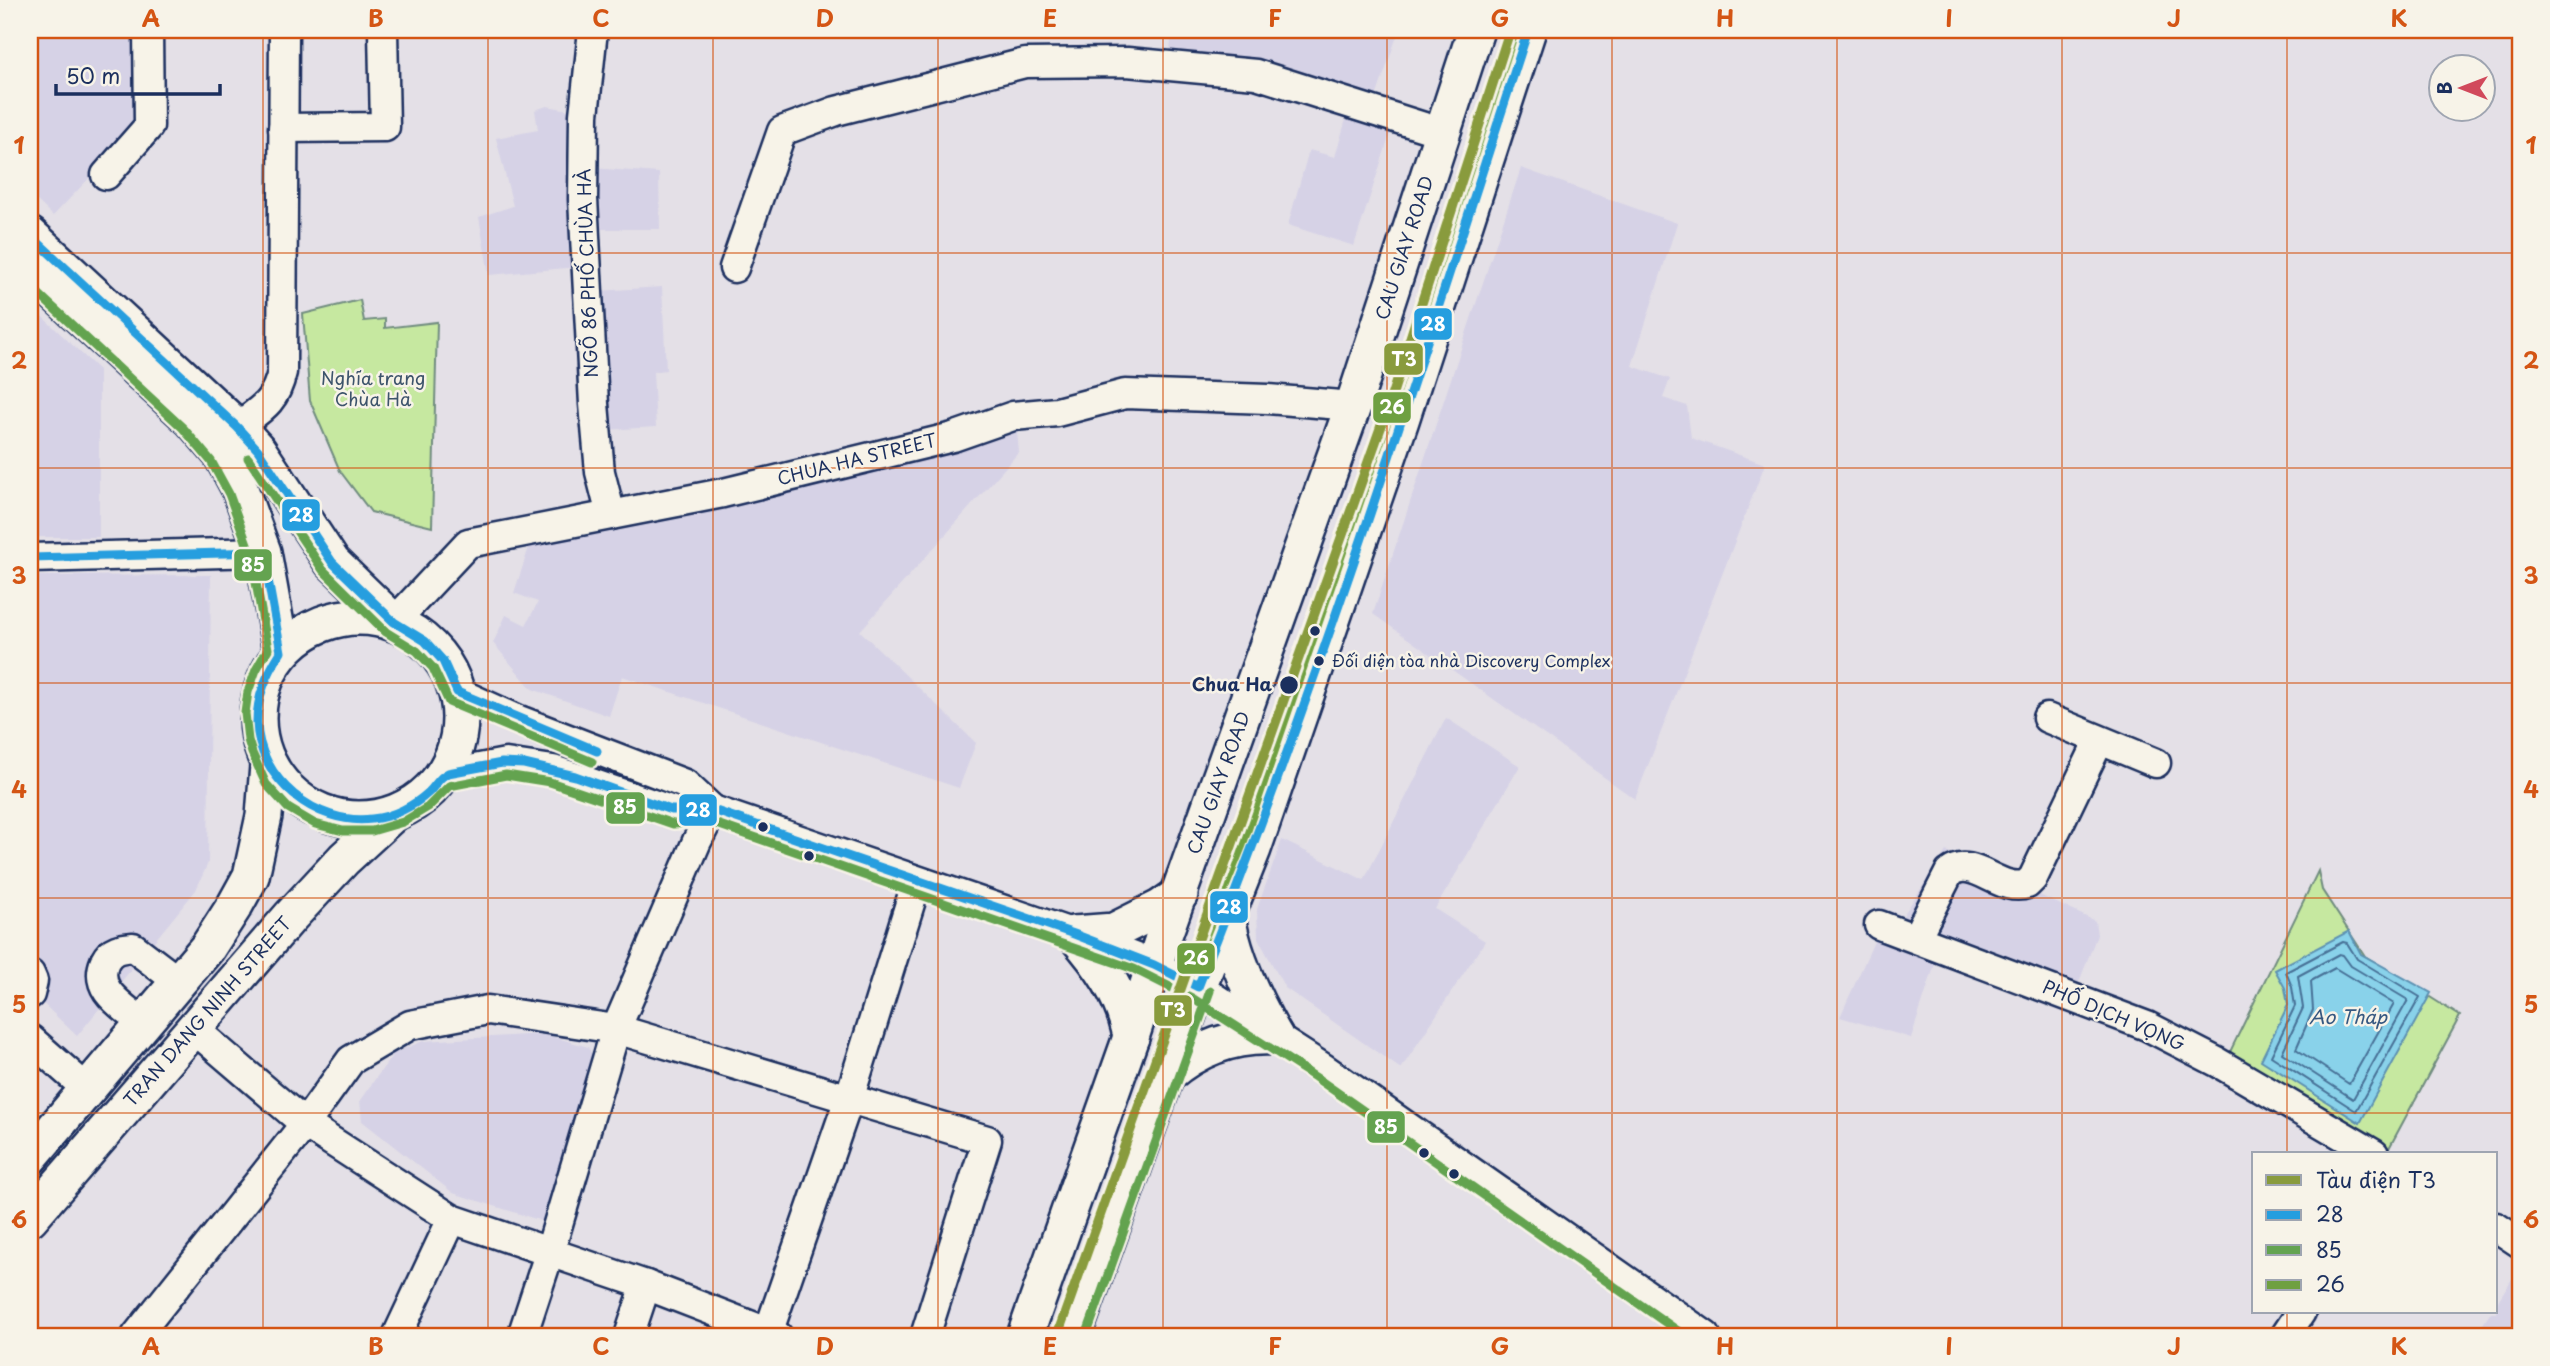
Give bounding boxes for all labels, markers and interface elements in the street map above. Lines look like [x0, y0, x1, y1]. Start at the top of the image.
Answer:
text: A [142, 0, 160, 35]
text: B [368, 0, 384, 35]
text: C [592, 0, 610, 35]
text: D [816, 0, 834, 35]
text: E [1043, 0, 1057, 35]
text: F [1268, 0, 1282, 35]
text: G [1491, 0, 1509, 35]
text: H [1716, 0, 1734, 35]
text: I [1945, 0, 1953, 35]
text: J [2167, 0, 2181, 35]
text: K [2391, 0, 2408, 35]
scale bar [56, 52, 220, 96]
north arrow [2428, 52, 2498, 122]
text: 50 m [66, 59, 120, 91]
text: B [2430, 81, 2458, 95]
text: 1 [14, 127, 25, 162]
text: 1 [2526, 127, 2537, 162]
street label: NGÕ 86 PHỐ CHÙA HÀ [569, 168, 604, 378]
street label: CAU GIAY ROAD [1368, 172, 1440, 323]
line badge: 28 [1413, 307, 1453, 341]
text: 28 [1420, 309, 1446, 337]
text: 2 [11, 342, 27, 377]
line badge: T3 [1383, 342, 1424, 376]
text: 2 [2523, 342, 2539, 377]
text: T3 [1391, 344, 1417, 372]
park label: Nghĩa trang Chùa Hà [321, 364, 425, 412]
line badge: 26 [1372, 391, 1412, 424]
text: 26 [1379, 392, 1405, 420]
street label: CHUA HA STREET [774, 426, 940, 491]
line badge: 28 [281, 498, 321, 532]
text: 28 [288, 500, 314, 528]
line badge: 85 [233, 548, 273, 582]
text: 85 [241, 550, 265, 578]
text: 3 [11, 557, 27, 592]
text: 3 [2523, 557, 2539, 592]
unlabelled marker [1308, 624, 1322, 638]
place label: Đối diện tòa nhà Discovery Complex [1332, 648, 1610, 672]
marker: Đối diện tòa nhà Discovery Complex [1312, 654, 1326, 668]
place label: Chua Ha [1192, 670, 1272, 697]
marker: Chua Ha [1278, 674, 1300, 696]
street label: CAU GIAY ROAD [1179, 707, 1256, 858]
text: 4 [11, 771, 27, 806]
text: 4 [2523, 771, 2539, 806]
line badge: 85 [605, 791, 646, 825]
text: 85 [613, 792, 637, 820]
line badge: 28 [678, 793, 718, 827]
text: 28 [685, 795, 711, 823]
unlabelled marker [756, 820, 770, 834]
unlabelled marker [802, 849, 816, 863]
line badge: 28 [1209, 890, 1249, 924]
text: 28 [1216, 892, 1242, 920]
street label: TRAN DANG NINH STREET [117, 910, 297, 1112]
line badge: 26 [1176, 942, 1216, 975]
text: 26 [1183, 943, 1209, 971]
street label: PHỐ DỊCH VỌNG [2039, 972, 2190, 1057]
text: 5 [12, 986, 26, 1021]
text: 5 [2524, 986, 2538, 1021]
line badge: T3 [1153, 994, 1193, 1027]
text: T3 [1160, 995, 1186, 1023]
water label: Ao Tháp [2309, 1002, 2388, 1030]
line badge: 85 [1366, 1110, 1406, 1144]
text: 85 [1374, 1112, 1398, 1140]
unlabelled marker [1417, 1146, 1431, 1160]
legend [2252, 1152, 2498, 1314]
text: Tàu điện T3 [2316, 1163, 2436, 1195]
unlabelled marker [1447, 1167, 1461, 1181]
text: 28 [2316, 1197, 2344, 1229]
text: 6 [11, 1201, 27, 1236]
text: 6 [2523, 1201, 2539, 1236]
text: 85 [2316, 1233, 2342, 1265]
text: 26 [2316, 1267, 2345, 1299]
text: A [142, 1328, 160, 1363]
text: B [368, 1328, 384, 1363]
text: C [592, 1328, 610, 1363]
text: D [816, 1328, 834, 1363]
text: E [1043, 1328, 1057, 1363]
text: F [1268, 1328, 1282, 1363]
text: G [1491, 1328, 1509, 1363]
text: H [1716, 1328, 1734, 1363]
text: I [1945, 1328, 1953, 1363]
text: J [2167, 1328, 2181, 1363]
text: K [2391, 1328, 2408, 1363]

